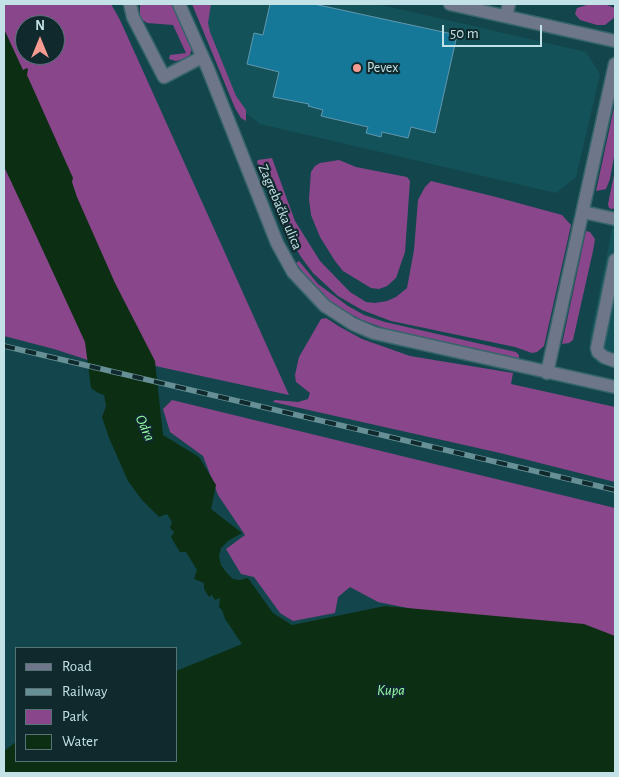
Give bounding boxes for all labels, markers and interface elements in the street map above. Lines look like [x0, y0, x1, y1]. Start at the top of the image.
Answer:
north arrow [15, 15, 65, 65]
scale bar [444, 15, 544, 47]
text: N [35, 19, 45, 33]
text: 50 m [450, 26, 479, 41]
place label: Pevex [367, 60, 398, 76]
marker: Pevex [351, 62, 363, 74]
street label: Zagrebačka ulica [254, 162, 306, 252]
water label: Odra [131, 412, 159, 444]
legend [15, 647, 178, 762]
text: Road [62, 659, 92, 674]
water label: Kupa [377, 681, 405, 699]
text: Railway [62, 684, 107, 699]
text: Park [62, 709, 88, 724]
text: Water [62, 734, 98, 749]

